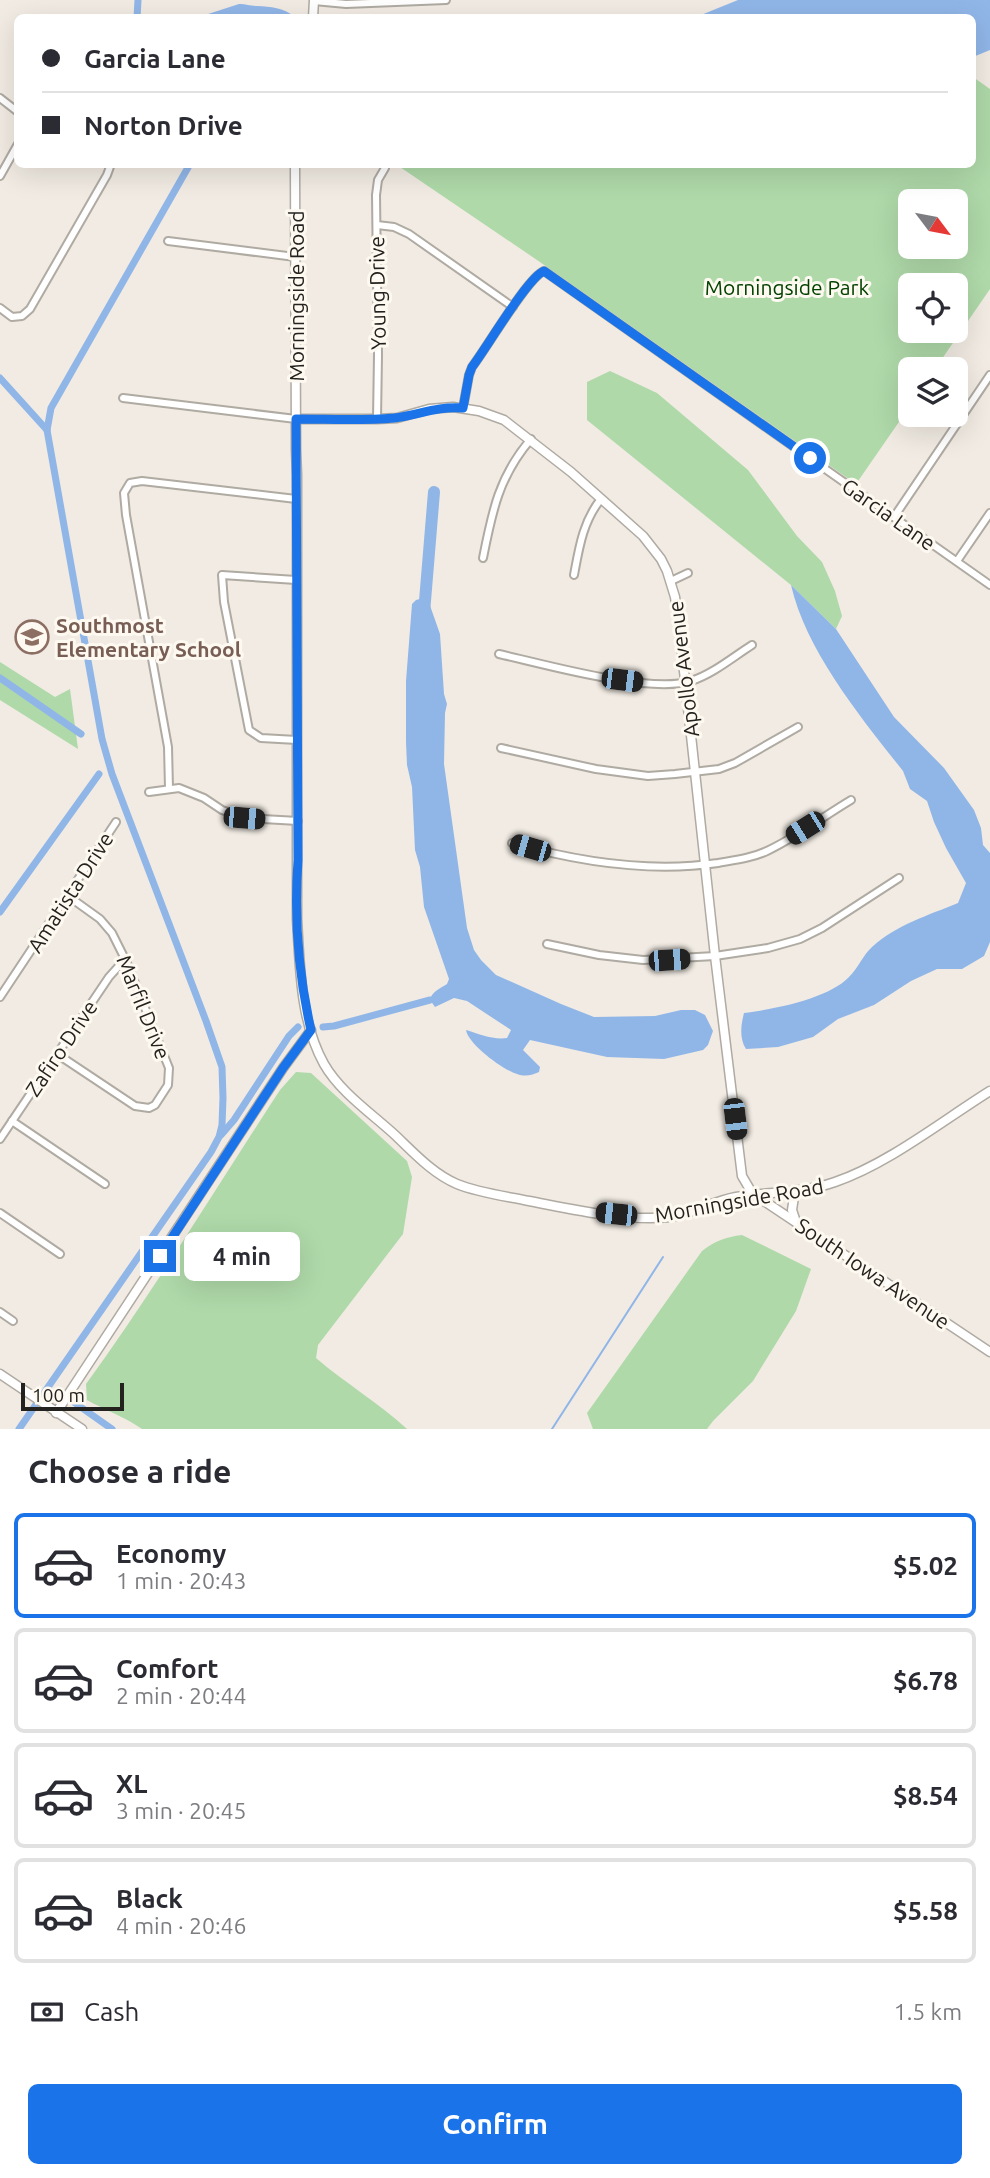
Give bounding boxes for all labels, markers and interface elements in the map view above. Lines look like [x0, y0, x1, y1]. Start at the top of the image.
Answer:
text: Garcia Lane [84, 44, 226, 73]
text: Norton Drive [84, 111, 243, 140]
north arrow [898, 189, 968, 259]
map controls [898, 189, 968, 427]
street label: Morningside Road [284, 211, 308, 381]
street label: Young Drive [364, 236, 390, 350]
button: locate [898, 273, 968, 343]
park label: Morningside Park [705, 275, 870, 299]
button: layers [898, 357, 968, 427]
route start [794, 442, 826, 474]
street label: Garcia Lane [838, 473, 940, 555]
street label: Apollo Avenue [663, 600, 703, 738]
place label: Southmost Elementary School [56, 613, 241, 661]
school or university icon: Southmost Elementary School [13, 618, 51, 656]
car [600, 667, 645, 693]
car [223, 806, 266, 830]
car [782, 808, 829, 848]
street label: Amatista Drive [22, 827, 118, 957]
car [507, 832, 554, 864]
car [648, 948, 691, 972]
street label: Marfil Drive [112, 951, 176, 1063]
street label: Zafiro Drive [20, 995, 102, 1101]
car [723, 1097, 748, 1141]
street label: Morningside Road [653, 1173, 825, 1227]
car [595, 1201, 638, 1227]
street label: South Iowa Avenue [791, 1213, 955, 1333]
callout: 4 min [184, 1232, 300, 1280]
route end [144, 1240, 176, 1272]
text: 4 min [213, 1244, 271, 1269]
scale bar [21, 1380, 124, 1412]
text: 100 m [32, 1384, 85, 1406]
text: Choose a ride [28, 1453, 231, 1489]
icon: car [32, 1534, 95, 1597]
text: Economy [116, 1539, 226, 1568]
text: $5.02 [893, 1551, 958, 1580]
text: 1 min · 20:43 [116, 1568, 247, 1593]
icon: car [32, 1649, 95, 1712]
text: Comfort [116, 1654, 219, 1683]
text: $6.78 [893, 1666, 958, 1695]
text: 2 min · 20:44 [116, 1683, 247, 1708]
icon: car [32, 1764, 95, 1827]
text: XL [116, 1769, 147, 1798]
text: $8.54 [893, 1781, 958, 1810]
text: 3 min · 20:45 [116, 1798, 247, 1823]
icon: car [32, 1879, 95, 1942]
text: Black [116, 1884, 183, 1913]
text: $5.58 [893, 1896, 958, 1925]
text: 4 min · 20:46 [116, 1913, 247, 1938]
icon: cash [28, 1993, 66, 2031]
text: Cash [84, 1997, 139, 2026]
text: 1.5 km [894, 1999, 962, 2024]
button: Confirm [28, 2084, 962, 2164]

